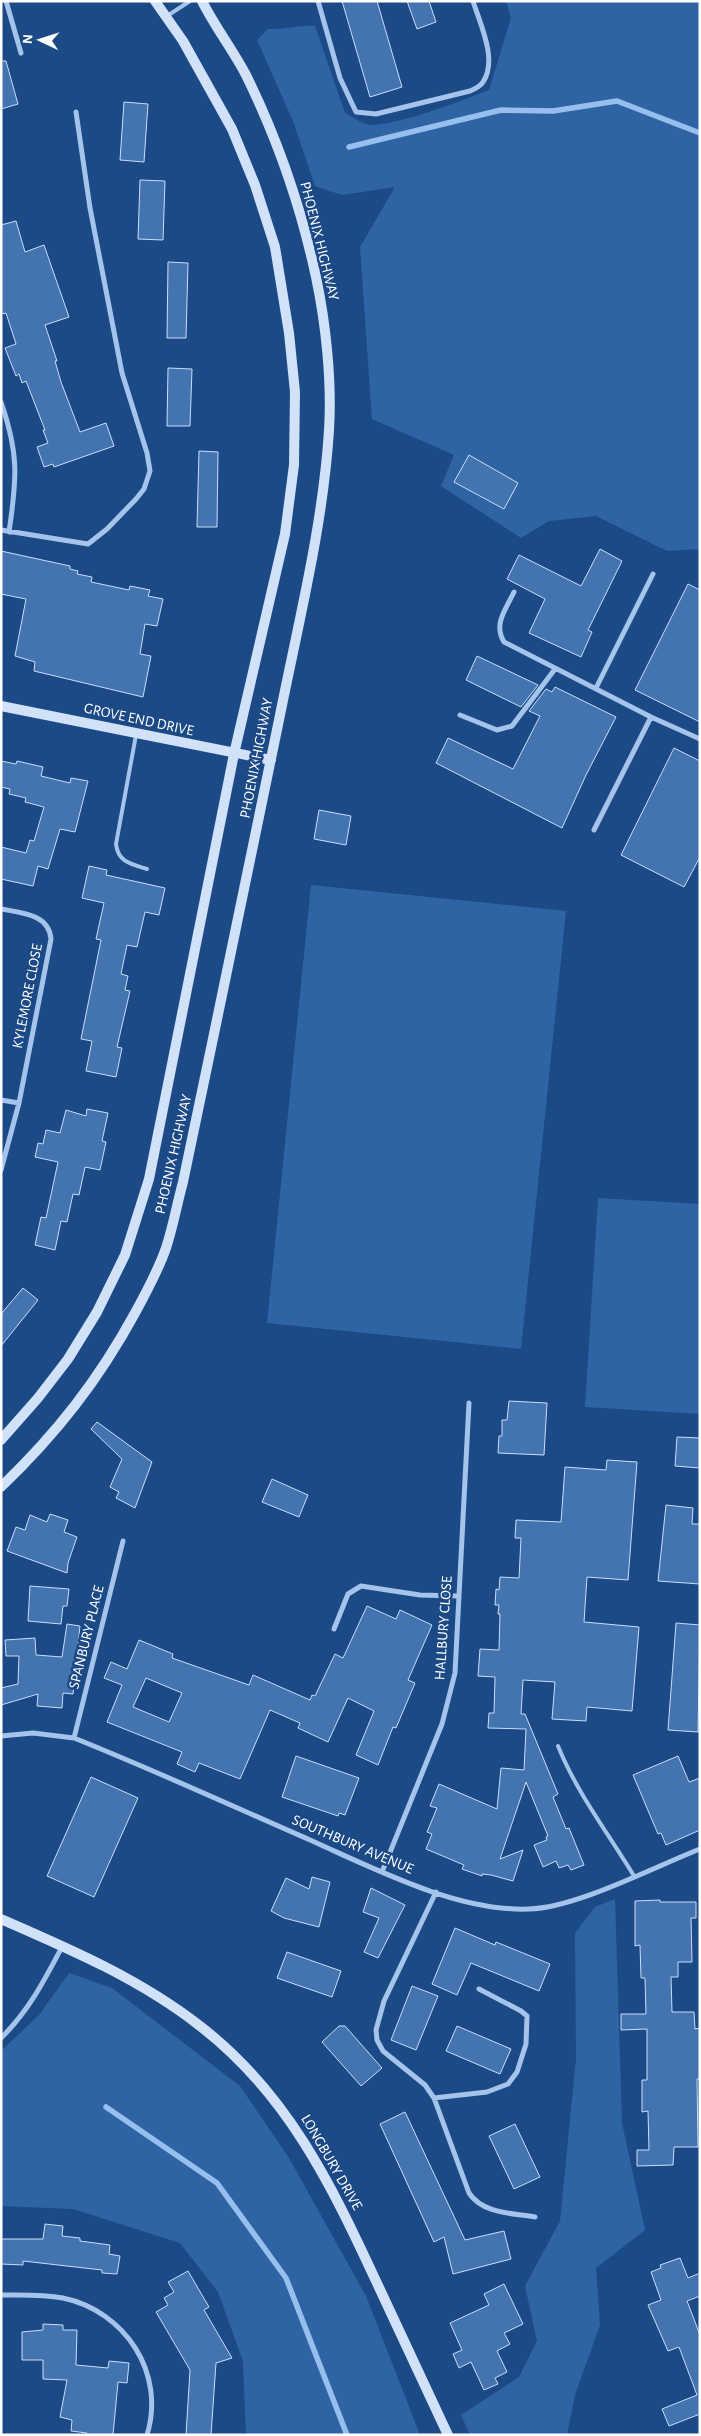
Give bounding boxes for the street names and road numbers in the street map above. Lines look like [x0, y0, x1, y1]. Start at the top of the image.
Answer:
street label: PHOENIX HIGHWAY [297, 180, 342, 302]
street label: PHOENIX HIGHWAY [237, 697, 276, 819]
street label: GROVE END DRIVE [83, 701, 195, 738]
street label: KYLEMORE CLOSE [10, 942, 45, 1050]
street label: PHOENIX HIGHWAY [152, 1093, 195, 1215]
street label: HALLBURY CLOSE [432, 1575, 455, 1681]
street label: SPANBURY PLACE [66, 1584, 107, 1691]
street label: SOUTHBURY AVENUE [290, 1812, 416, 1877]
street label: LONGBURY DRIVE [298, 2112, 365, 2213]

